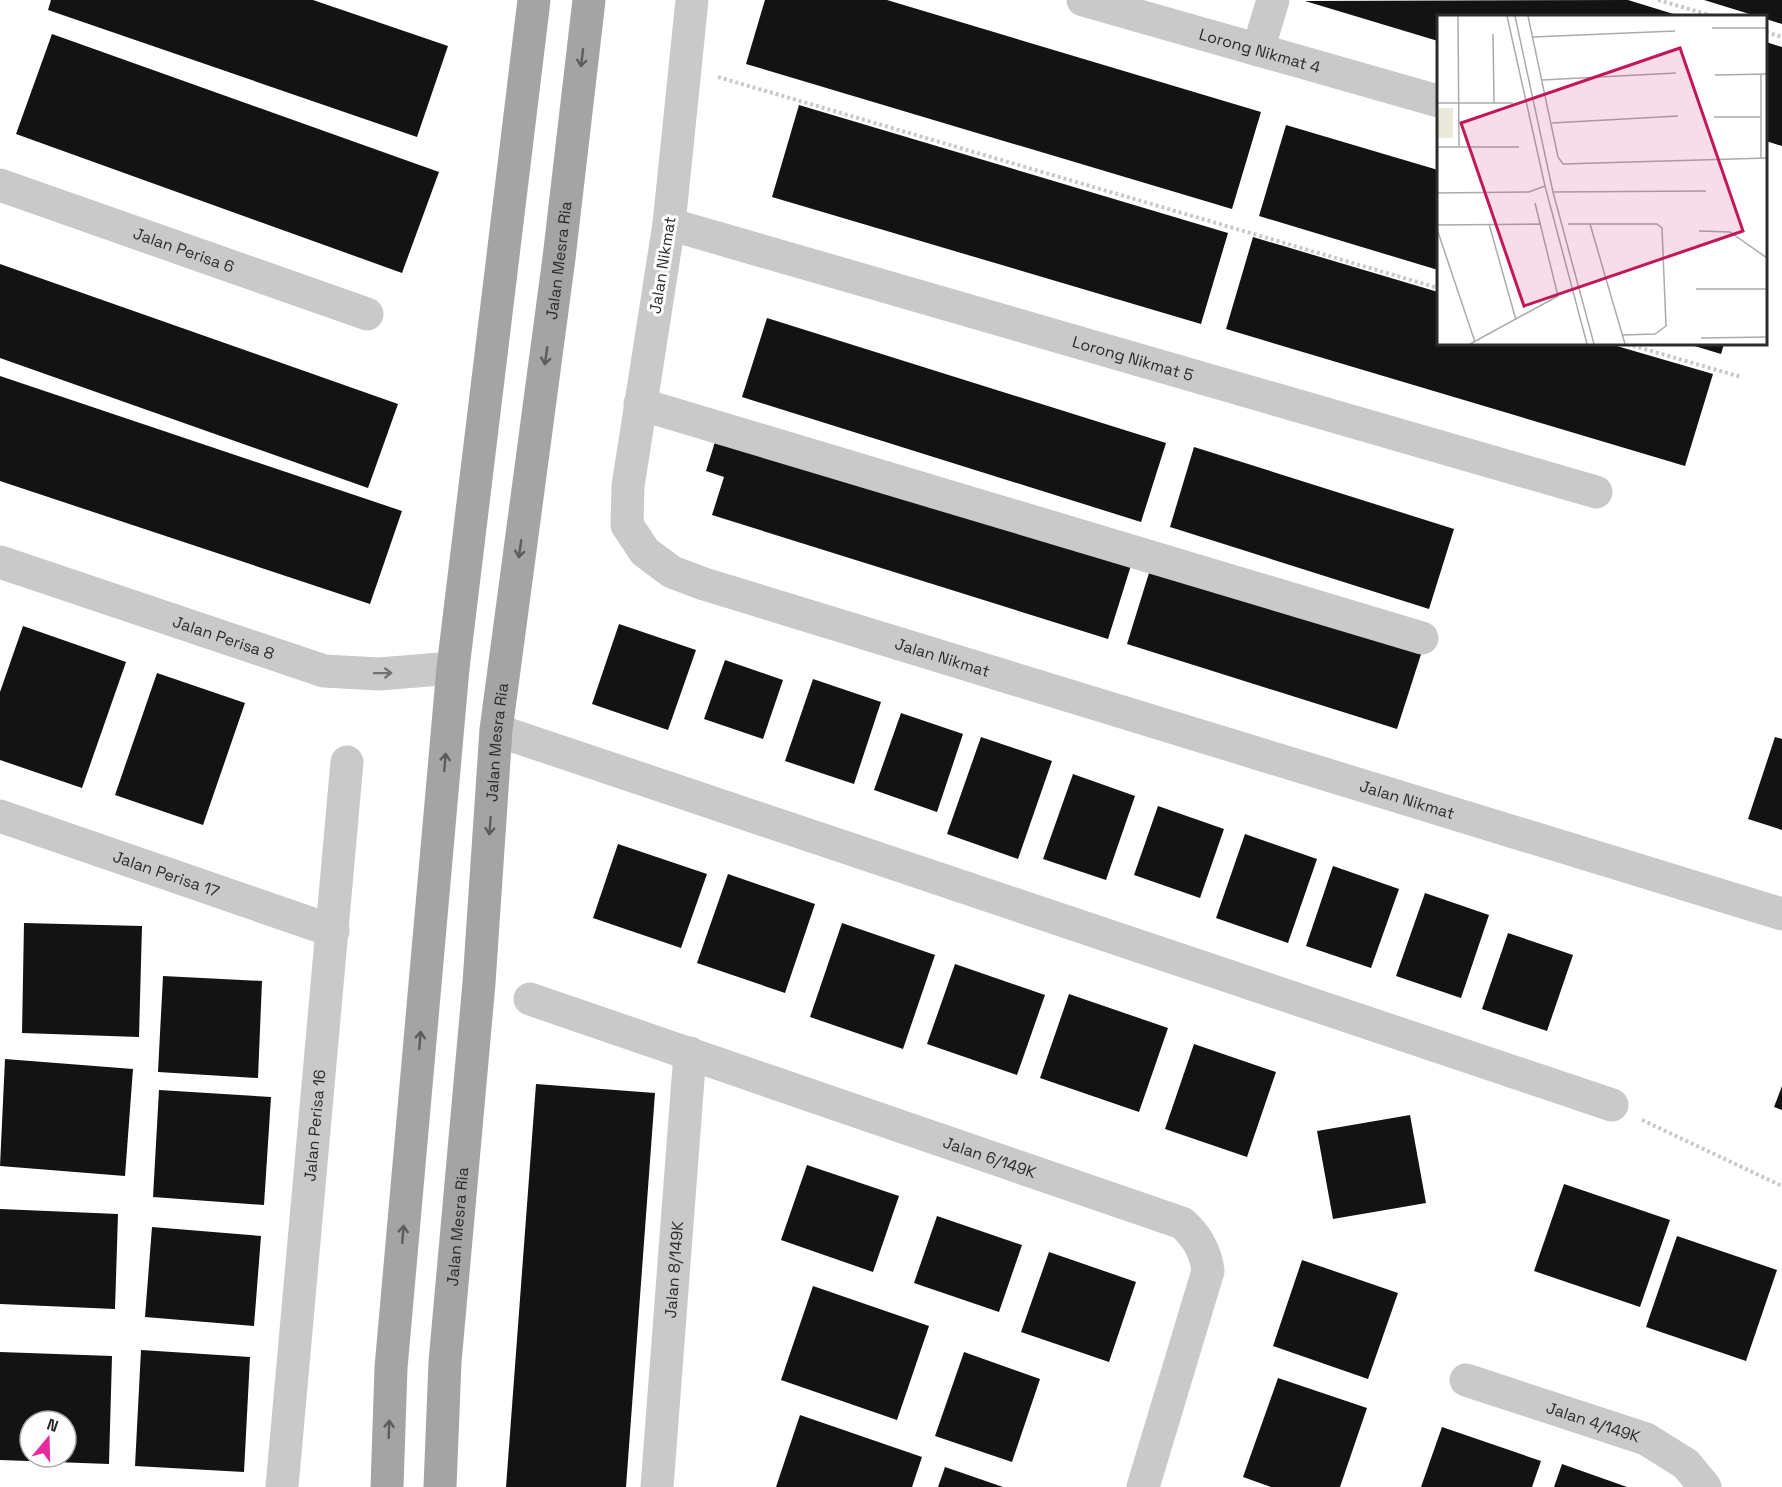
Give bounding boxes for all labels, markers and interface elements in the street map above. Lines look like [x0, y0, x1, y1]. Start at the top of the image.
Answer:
inset map [1437, 15, 1767, 345]
street label: Lorong Nikmat 4 [1197, 24, 1323, 78]
one-way arrow [576, 48, 587, 68]
street label: Jalan Mesra Ria [541, 200, 577, 321]
street label: Jalan Nikmat [644, 215, 681, 315]
street label: Jalan Perisa 6 [130, 223, 237, 278]
street label: Lorong Nikmat 5 [1070, 331, 1196, 386]
one-way arrow [541, 346, 552, 365]
one-way arrow [515, 539, 526, 559]
street label: Jalan Perisa 8 [170, 611, 277, 665]
street label: Jalan Nikmat [892, 633, 992, 682]
one-way arrow [372, 667, 392, 679]
street label: Jalan Mesra Ria [481, 682, 513, 803]
one-way arrow [439, 752, 450, 772]
street label: Jalan Nikmat [1357, 775, 1457, 824]
one-way arrow [484, 816, 495, 836]
street label: Jalan Perisa 17 [110, 846, 222, 902]
one-way arrow [415, 1030, 426, 1050]
street label: Jalan Perisa 16 [299, 1069, 330, 1182]
street label: Jalan 6/149K [940, 1132, 1039, 1183]
street label: Jalan Mesra Ria [442, 1166, 473, 1287]
street label: Jalan 8/149K [660, 1220, 688, 1319]
one-way arrow [398, 1225, 409, 1245]
street label: Jalan 4/149K [1544, 1397, 1643, 1447]
north arrow [18, 1409, 78, 1469]
text: N [44, 1414, 61, 1437]
one-way arrow [383, 1419, 395, 1439]

